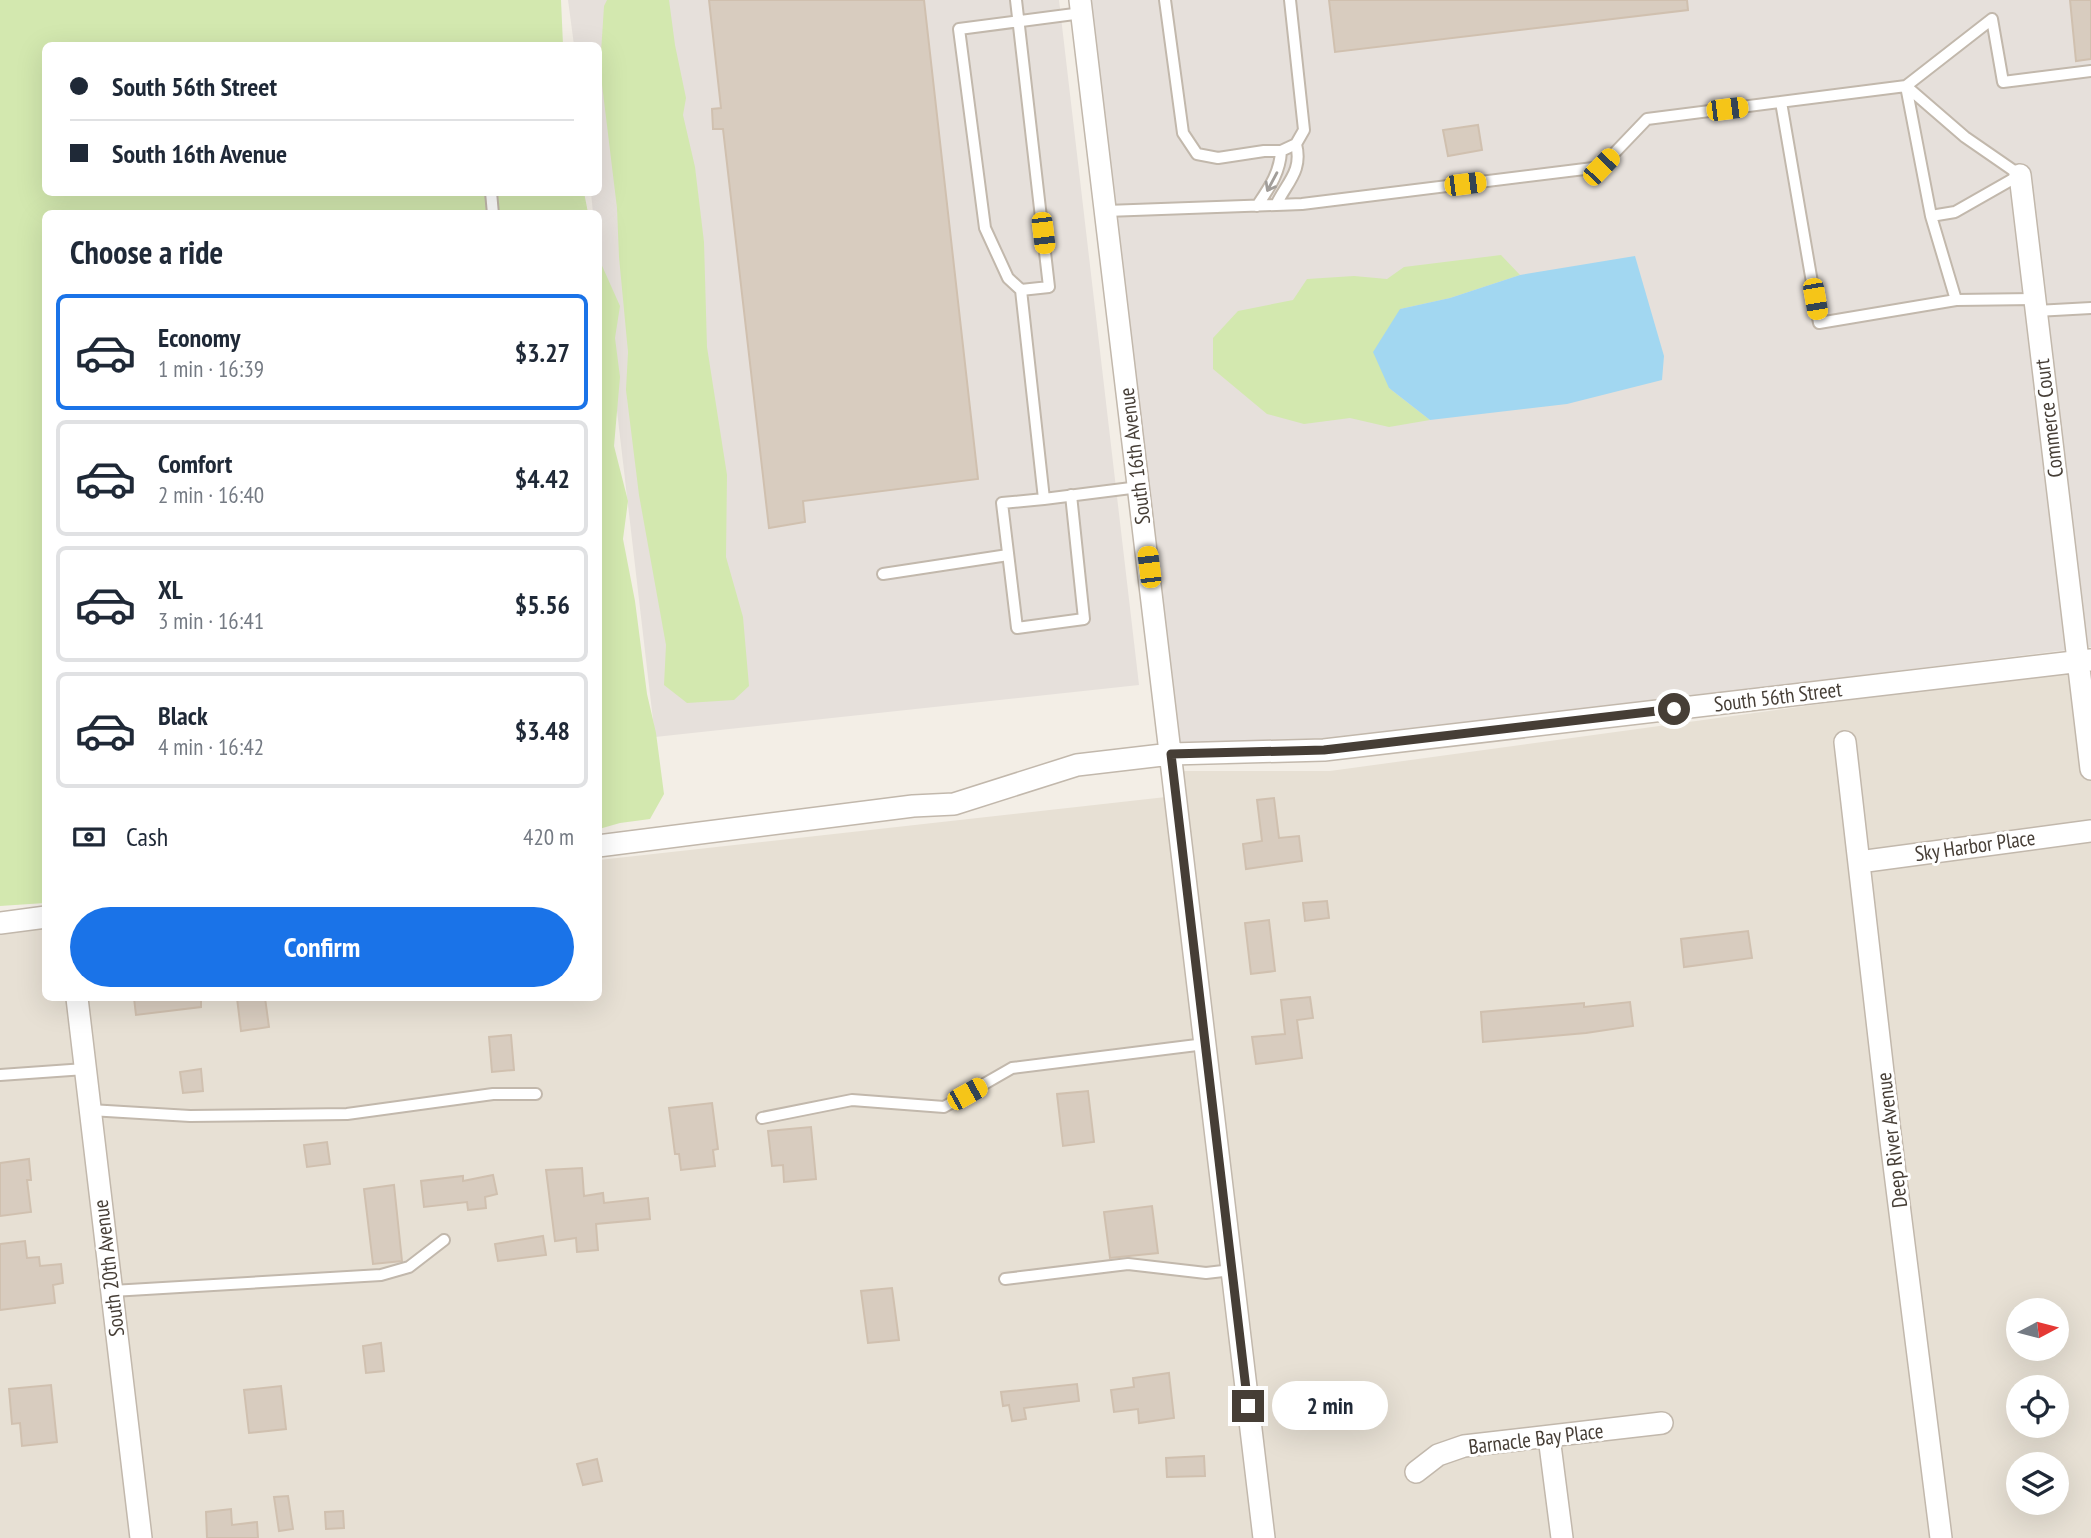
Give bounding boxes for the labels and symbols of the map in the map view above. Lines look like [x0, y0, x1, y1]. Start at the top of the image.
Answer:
car [1705, 96, 1750, 122]
car [1579, 145, 1624, 189]
one-way arrow [1264, 171, 1278, 192]
car [1443, 171, 1488, 197]
car [1031, 211, 1056, 255]
car [1802, 276, 1829, 322]
street label: Commerce Court [2028, 357, 2069, 479]
street label: South 16th Avenue [1113, 386, 1156, 526]
car [1137, 545, 1162, 589]
street label: South 56th Street [1713, 675, 1844, 718]
route start [1658, 693, 1690, 725]
street label: Sky Harbor Place [1913, 824, 2037, 867]
street label: Deep River Avenue [1870, 1071, 1913, 1209]
car [944, 1075, 991, 1113]
street label: South 20th Avenue [87, 1198, 130, 1338]
north arrow [2006, 1298, 2068, 1362]
callout: 2 min [1272, 1382, 1388, 1430]
route end [1232, 1390, 1264, 1422]
street label: Barnacle Bay Place [1467, 1417, 1605, 1460]

